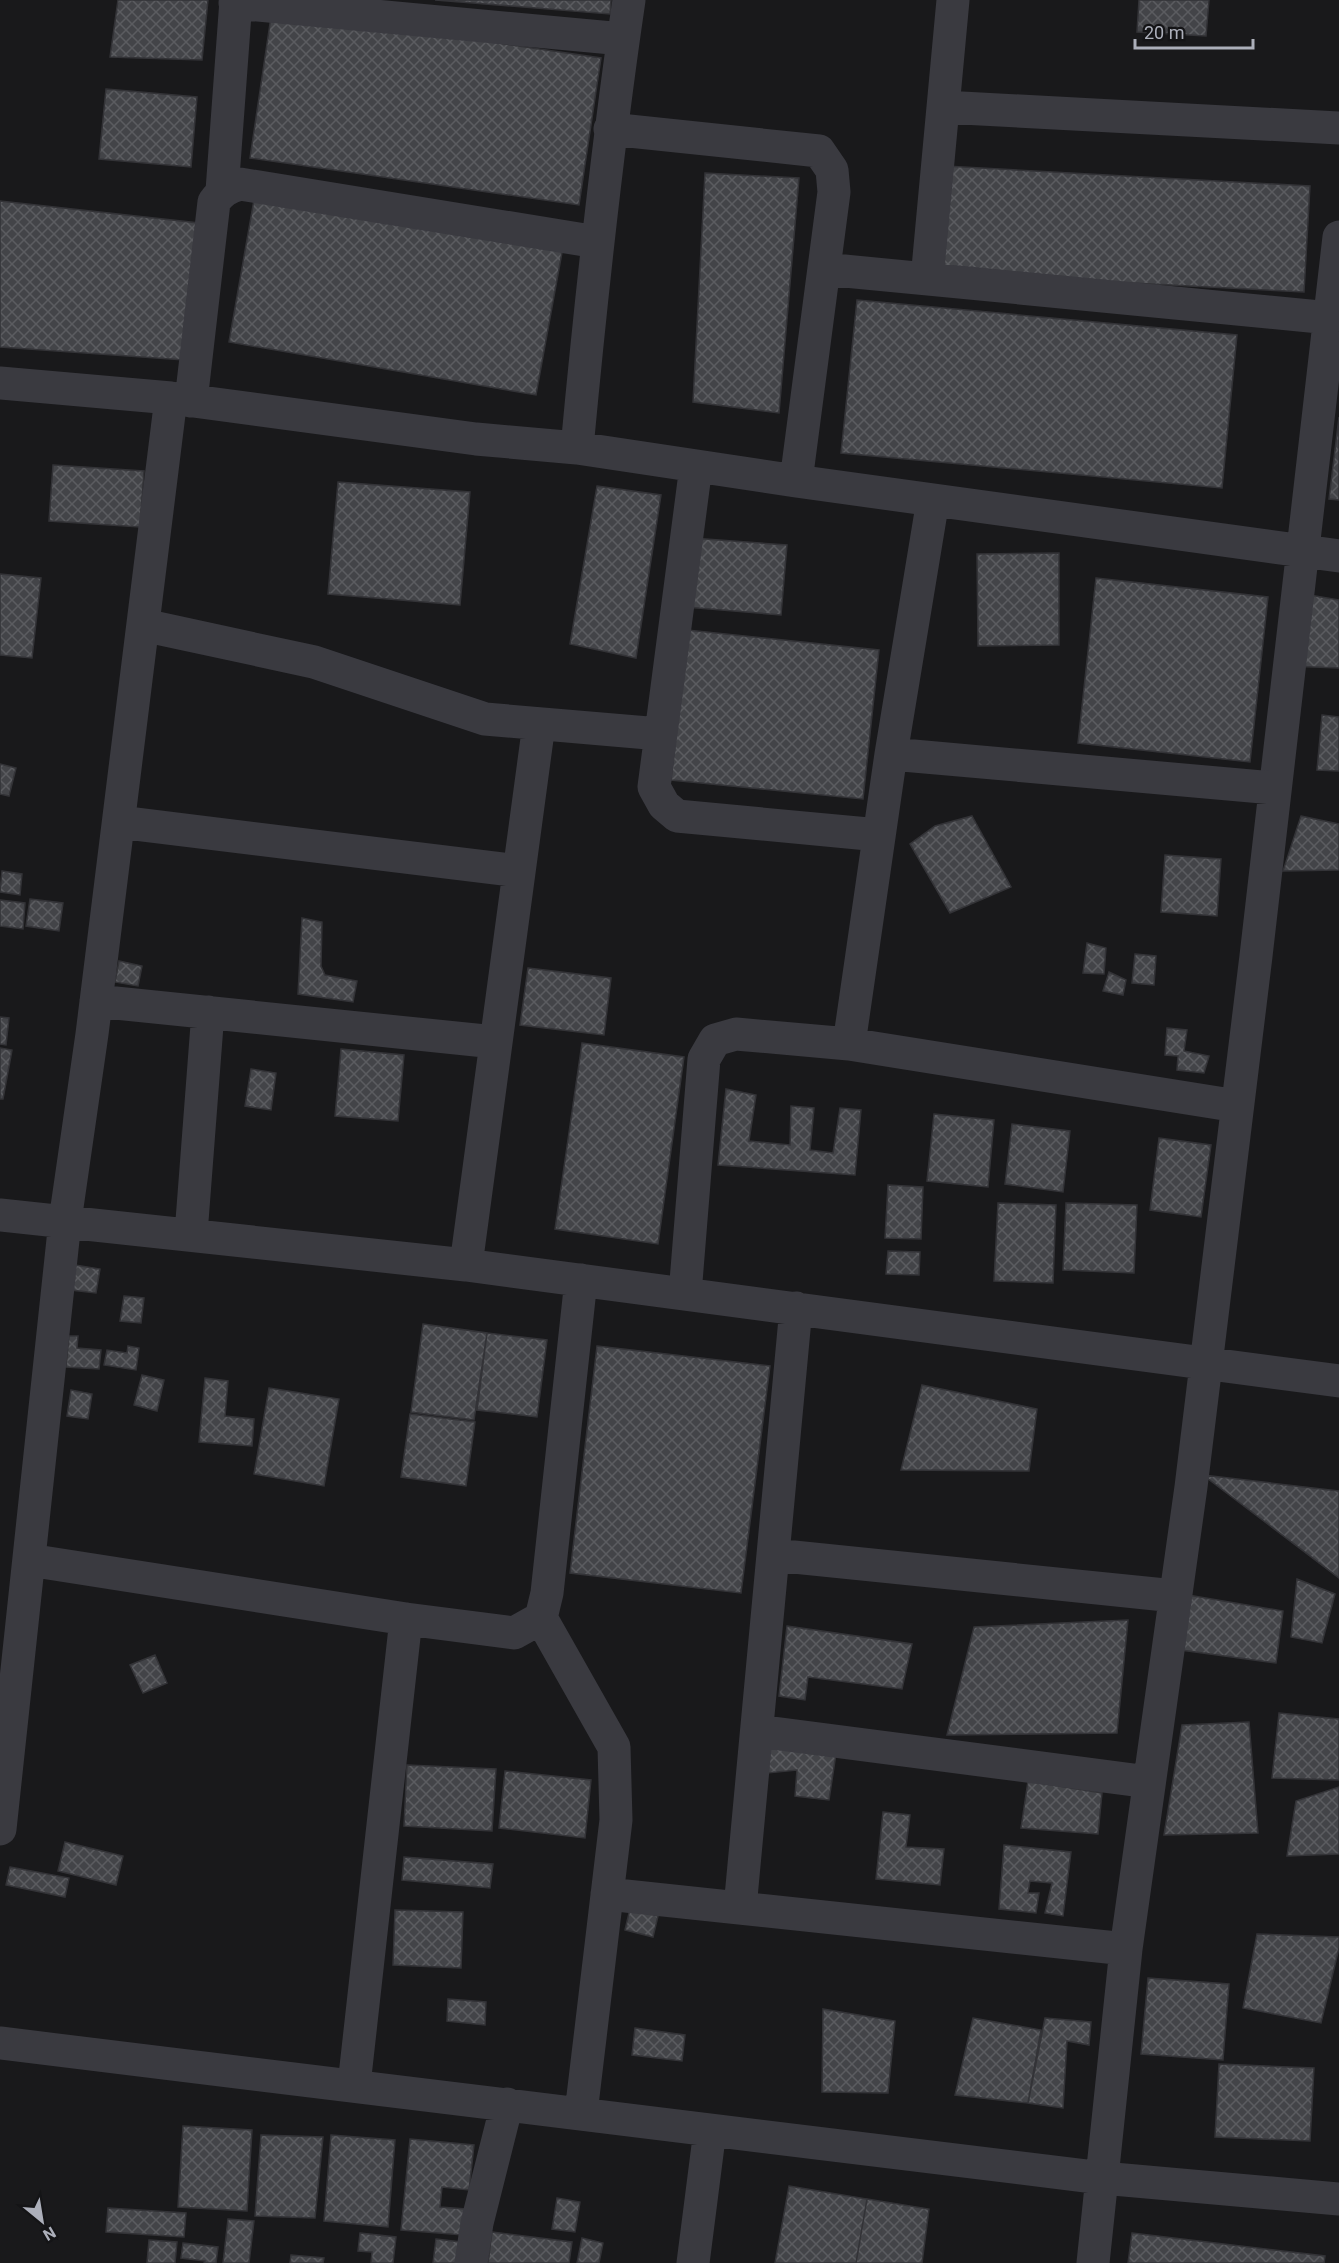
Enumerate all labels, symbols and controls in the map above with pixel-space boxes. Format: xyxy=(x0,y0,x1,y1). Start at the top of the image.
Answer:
scale bar xyxy=(1135,12,1254,50)
text: 20 m xyxy=(1144,22,1184,43)
north arrow xyxy=(12,2191,72,2251)
text: N xyxy=(40,2223,59,2245)

